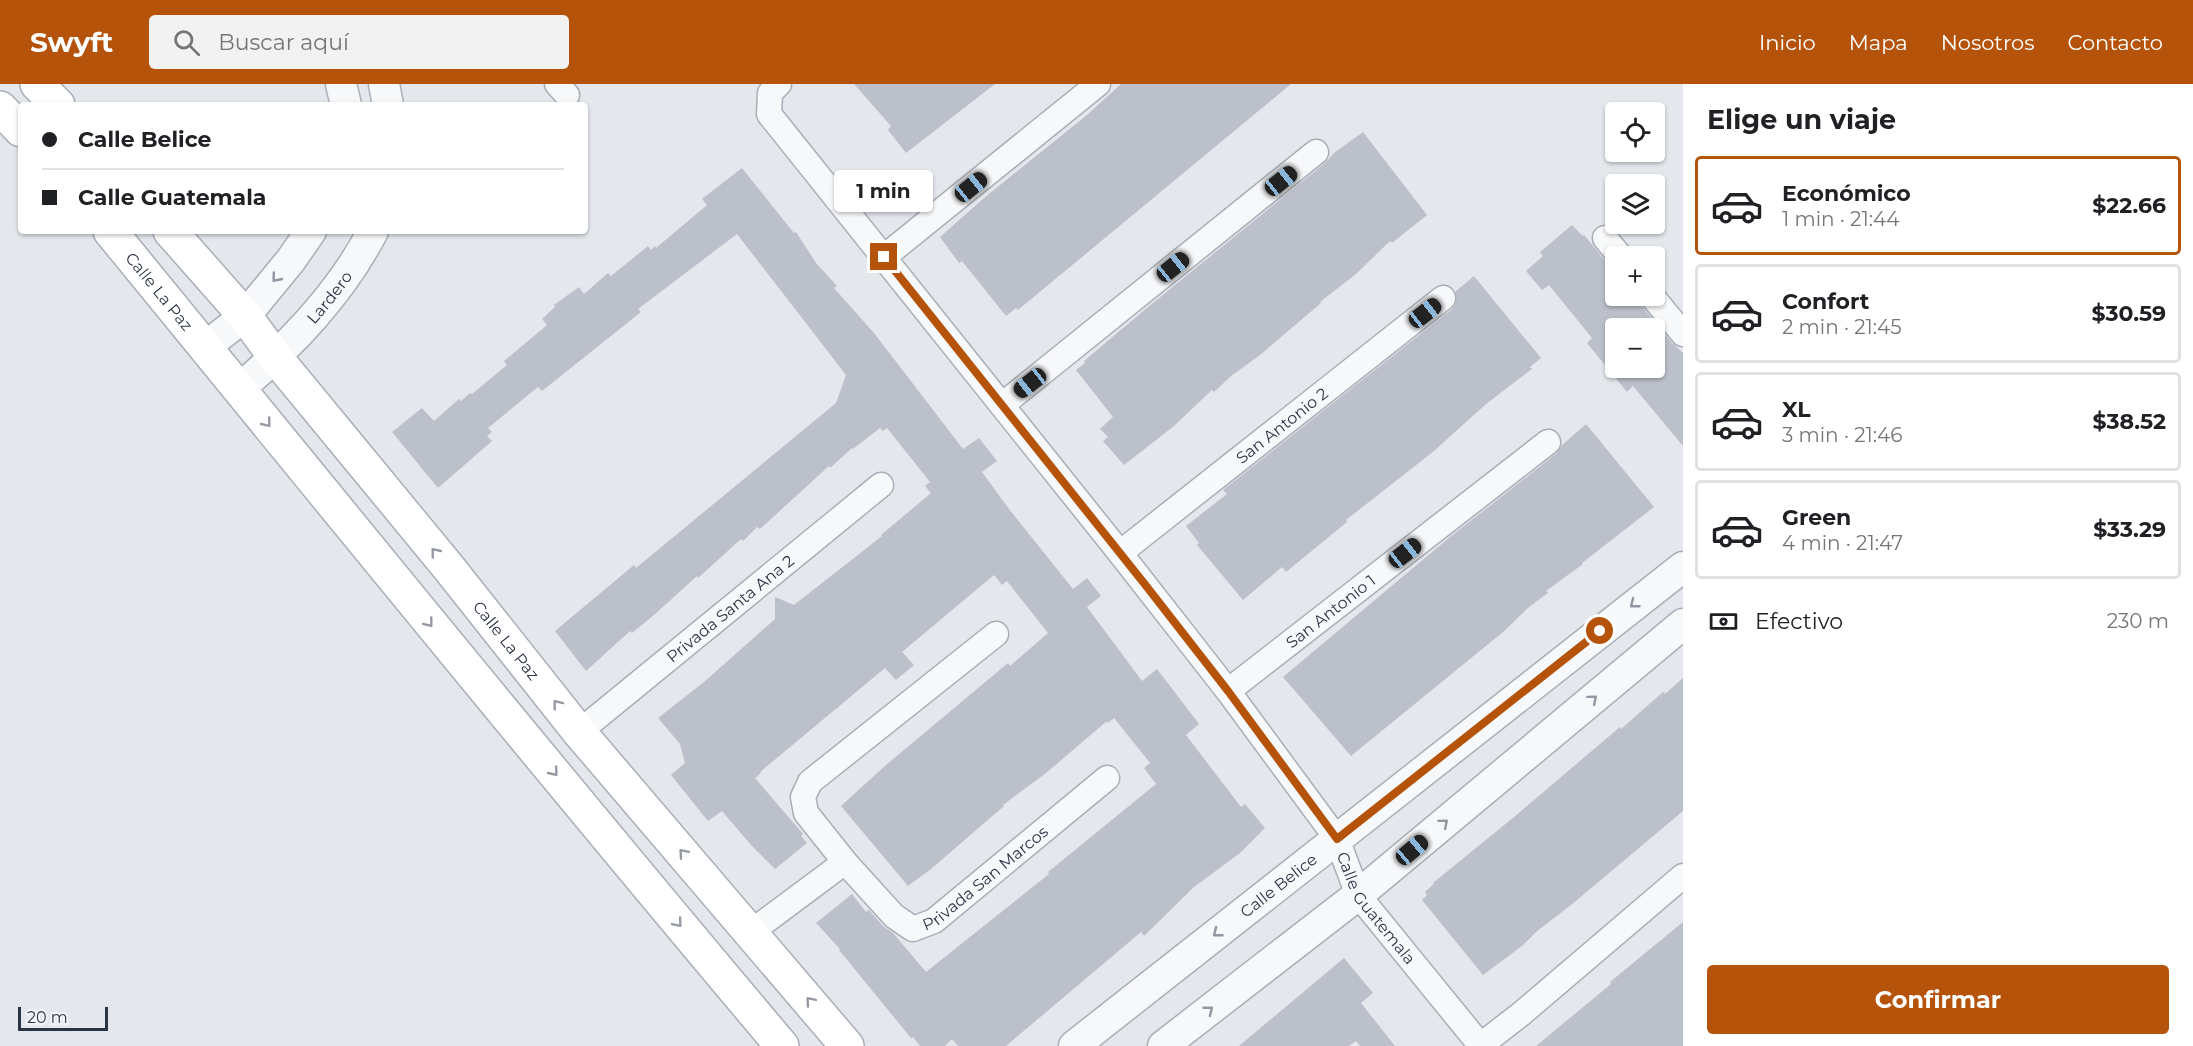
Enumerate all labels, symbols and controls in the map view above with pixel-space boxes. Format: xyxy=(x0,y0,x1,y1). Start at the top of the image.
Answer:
search box xyxy=(149,15,569,69)
text: Swyft xyxy=(30,25,113,59)
icon: search xyxy=(170,26,203,59)
text: Buscar aquí xyxy=(218,29,349,56)
text: Inicio xyxy=(1759,30,1816,55)
text: Mapa xyxy=(1849,30,1908,55)
text: Nosotros xyxy=(1941,30,2034,55)
text: Contacto xyxy=(2067,30,2163,55)
map controls xyxy=(1605,102,1665,378)
button: locate xyxy=(1605,102,1665,162)
text: Elige un viaje xyxy=(1707,103,1896,136)
text: Calle Belice xyxy=(78,126,211,153)
car xyxy=(1261,163,1301,199)
car xyxy=(951,169,991,205)
callout: 1 min xyxy=(834,170,934,212)
button: layers xyxy=(1605,174,1665,234)
text: 1 min xyxy=(856,179,911,203)
icon: car xyxy=(1710,179,1764,233)
text: Económico xyxy=(1782,180,1911,207)
text: Calle Guatemala xyxy=(78,184,266,211)
text: $22.66 xyxy=(2092,192,2166,219)
text: 1 min · 21:44 xyxy=(1782,207,1899,231)
route end xyxy=(870,243,897,270)
button: + xyxy=(1605,246,1665,306)
street label: Calle La Paz xyxy=(122,249,196,335)
car xyxy=(1153,249,1193,285)
street label: Lardero xyxy=(303,267,356,328)
one-way arrow xyxy=(272,271,283,282)
icon: car xyxy=(1710,287,1764,341)
text: Confort xyxy=(1782,288,1869,315)
car xyxy=(1405,295,1445,331)
text: $30.59 xyxy=(2092,300,2166,327)
text: 2 min · 21:45 xyxy=(1782,315,1902,339)
button: − xyxy=(1605,318,1665,378)
car xyxy=(1010,365,1050,401)
street label: San Antonio 2 xyxy=(1232,384,1332,468)
icon: car xyxy=(1710,395,1764,449)
text: XL xyxy=(1782,396,1811,423)
text: $38.52 xyxy=(2093,408,2166,435)
one-way arrow xyxy=(259,416,270,427)
text: 3 min · 21:46 xyxy=(1782,423,1902,447)
icon: car xyxy=(1710,503,1764,557)
text: Green xyxy=(1782,504,1851,531)
text: $33.29 xyxy=(2093,516,2166,543)
text: 4 min · 21:47 xyxy=(1782,531,1903,555)
car xyxy=(1385,535,1425,571)
one-way arrow xyxy=(432,548,443,559)
street label: Privada Santa Ana 2 xyxy=(663,551,798,667)
street label: San Antonio 1 xyxy=(1282,571,1379,652)
street label: Calle La Paz xyxy=(469,597,543,684)
one-way arrow xyxy=(1629,597,1640,608)
icon: cash xyxy=(1707,605,1740,638)
text: Efectivo xyxy=(1755,608,1843,635)
text: 230 m xyxy=(2107,609,2169,633)
one-way arrow xyxy=(422,616,433,627)
route start xyxy=(1586,617,1613,644)
one-way arrow xyxy=(1586,695,1597,706)
one-way arrow xyxy=(553,700,564,711)
one-way arrow xyxy=(547,766,558,777)
one-way arrow xyxy=(1437,820,1448,831)
street label: Privada San Marcos xyxy=(920,822,1052,934)
car xyxy=(1392,832,1432,868)
one-way arrow xyxy=(679,849,690,860)
street label: Calle Guatemala xyxy=(1333,849,1419,968)
street label: Calle Belice xyxy=(1237,850,1321,922)
one-way arrow xyxy=(671,916,682,927)
one-way arrow xyxy=(1213,926,1224,937)
button: Confirmar xyxy=(1707,965,2169,1034)
one-way arrow xyxy=(806,997,817,1008)
scale bar xyxy=(18,1004,108,1032)
one-way arrow xyxy=(1202,1007,1213,1018)
text: 20 m xyxy=(27,1008,68,1027)

